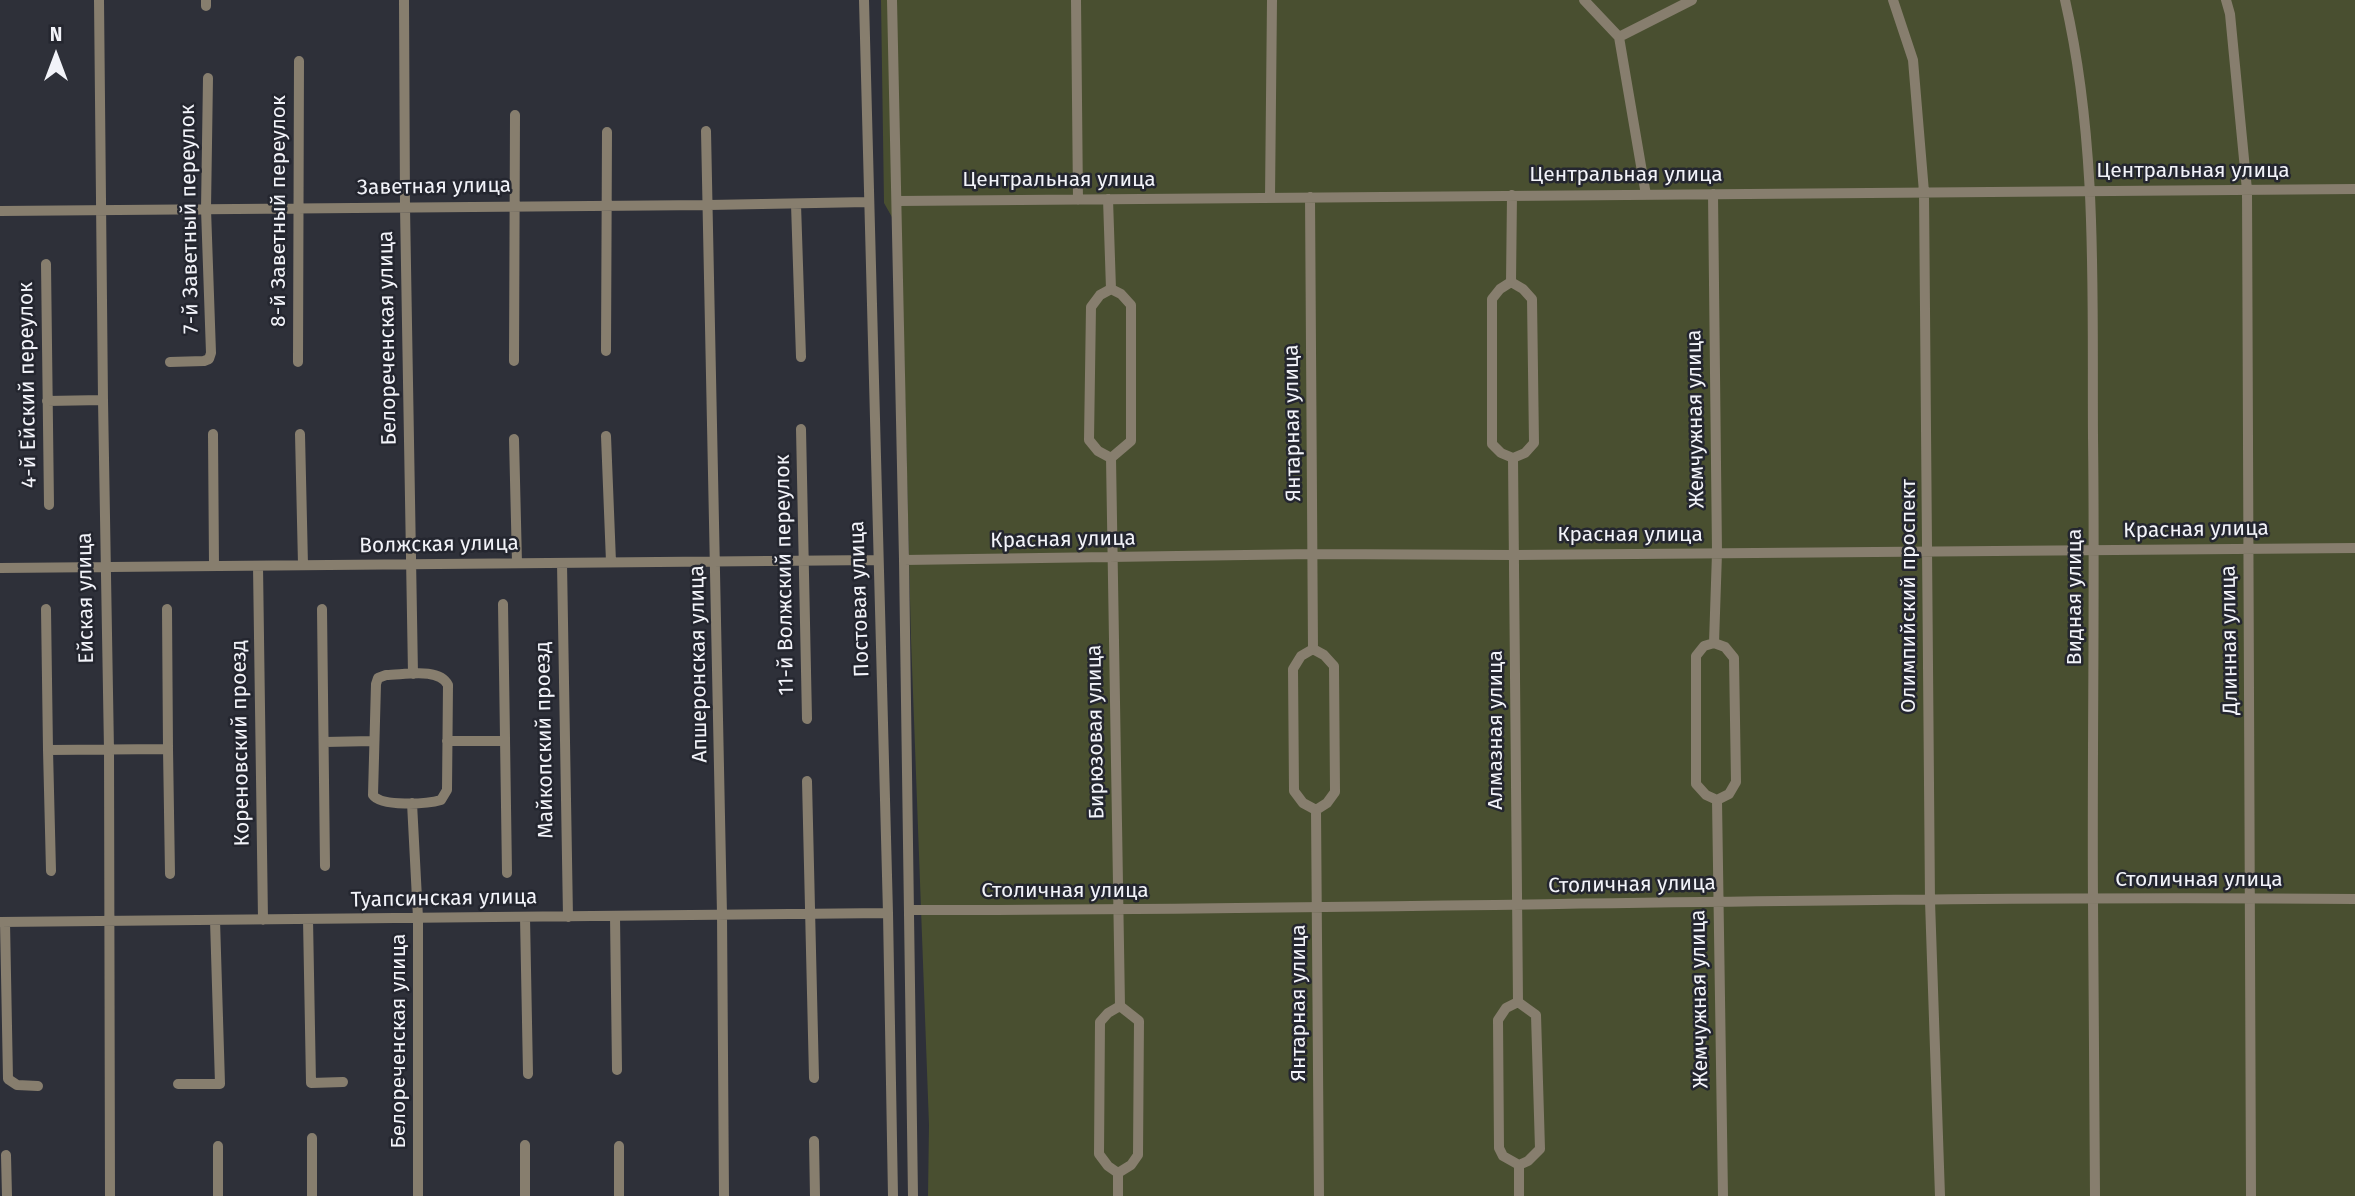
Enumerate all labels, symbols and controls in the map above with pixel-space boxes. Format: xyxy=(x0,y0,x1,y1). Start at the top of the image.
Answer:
north arrow xyxy=(21,21,91,91)
text: N xyxy=(50,23,62,46)
street label: 8-й Заветный переулок xyxy=(266,95,292,327)
street label: 7-й Заветный переулок xyxy=(175,104,205,334)
street label: Центральная улица xyxy=(2096,158,2290,184)
street label: Центральная улица xyxy=(1529,162,1723,188)
street label: Центральная улица xyxy=(962,167,1156,193)
street label: Заветная улица xyxy=(357,173,511,201)
street label: Белореченская улица xyxy=(374,230,402,446)
street label: 4-й Ейский переулок xyxy=(14,282,42,488)
street label: Жемчужная улица xyxy=(1682,329,1710,509)
street label: Янтарная улица xyxy=(1279,344,1307,502)
street label: 11-й Волжский переулок xyxy=(770,454,800,696)
street label: Олимпийский проспект xyxy=(1896,479,1922,713)
street label: Красная улица xyxy=(2123,516,2269,544)
street label: Постовая улица xyxy=(845,520,875,678)
street label: Красная улица xyxy=(1557,522,1703,548)
street label: Красная улица xyxy=(990,526,1136,554)
street label: Видная улица xyxy=(2062,529,2088,665)
street label: Волжская улица xyxy=(359,531,519,559)
street label: Ейская улица xyxy=(72,532,100,664)
street label: Апшеронская улица xyxy=(685,565,713,763)
street label: Длинная улица xyxy=(2216,565,2244,715)
street label: Кореновский проезд xyxy=(227,640,255,846)
street label: Майкопский проезд xyxy=(531,641,559,839)
street label: Бирюзовая улица xyxy=(1082,645,1110,819)
street label: Алмазная улица xyxy=(1483,650,1509,810)
street label: Столичная улица xyxy=(2115,867,2283,893)
street label: Столичная улица xyxy=(1548,871,1716,899)
street label: Столичная улица xyxy=(981,878,1149,904)
street label: Туапсинская улица xyxy=(350,885,538,913)
street label: Жемчужная улица xyxy=(1686,909,1714,1089)
street label: Янтарная улица xyxy=(1286,924,1312,1082)
street label: Белореченская улица xyxy=(386,934,412,1148)

